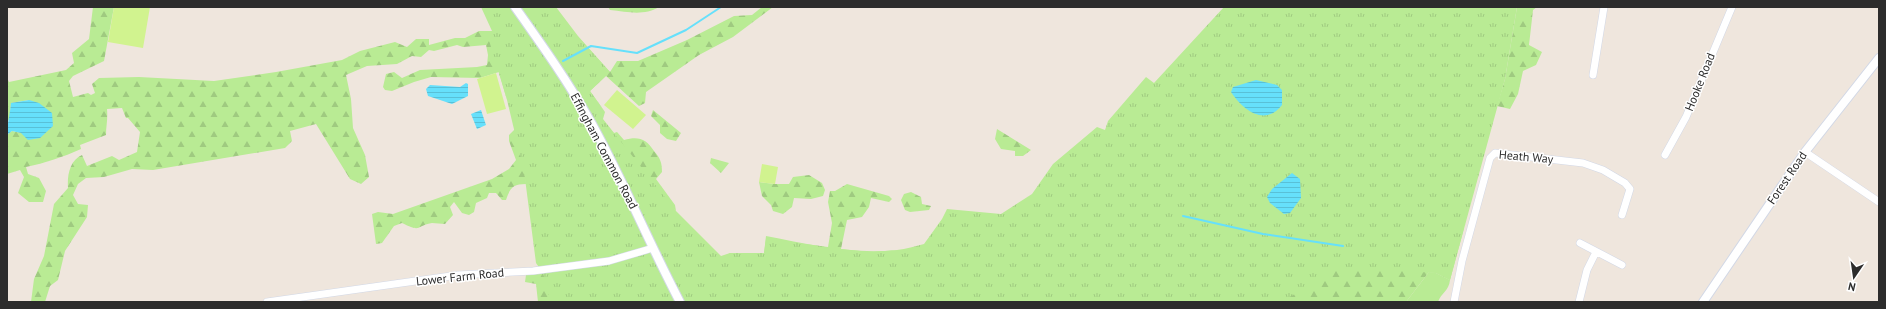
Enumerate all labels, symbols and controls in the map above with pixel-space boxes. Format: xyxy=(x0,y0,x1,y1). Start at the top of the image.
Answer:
street label: Hooke Road xyxy=(1681,51,1718,113)
street label: Effingham Common Road xyxy=(567,90,641,211)
street label: Heath Way xyxy=(1498,147,1554,166)
street label: Forest Road xyxy=(1763,148,1810,207)
north arrow xyxy=(1834,257,1874,297)
street label: Lower Farm Road xyxy=(415,264,505,289)
text: N xyxy=(1847,279,1857,294)

